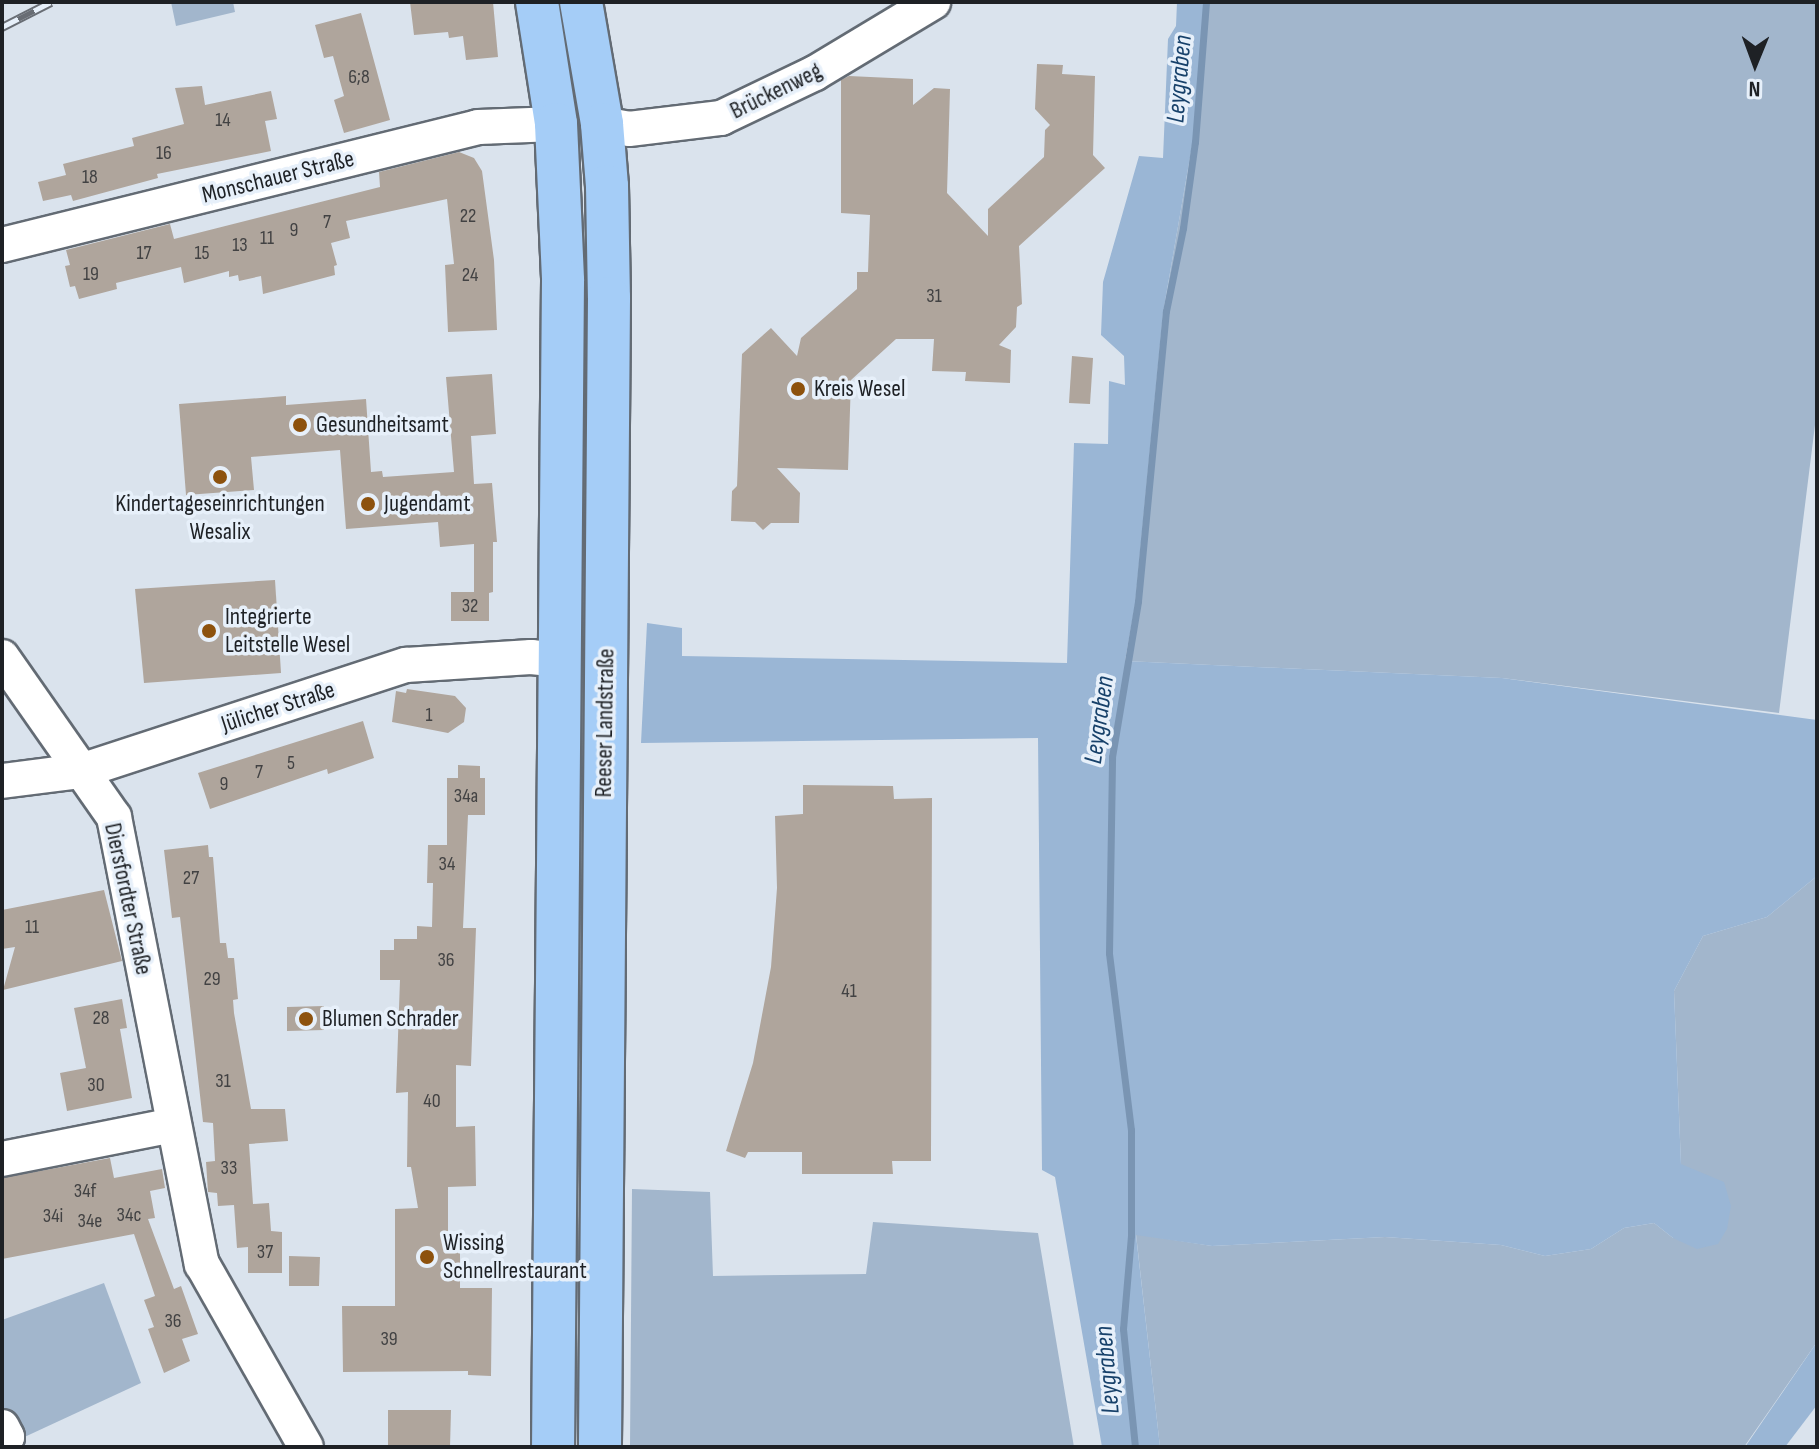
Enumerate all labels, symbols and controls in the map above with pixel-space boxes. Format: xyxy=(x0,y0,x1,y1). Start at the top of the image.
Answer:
north arrow xyxy=(1715,24,1795,104)
water label: Leygraben xyxy=(1161,34,1199,124)
street label: Brückenweg xyxy=(725,56,827,126)
house number: 6;8 xyxy=(348,65,370,89)
text: N xyxy=(1748,75,1761,102)
house number: 14 xyxy=(215,108,231,132)
house number: 16 xyxy=(156,141,172,165)
street label: Monschauer Straße xyxy=(199,144,357,210)
house number: 18 xyxy=(82,165,98,189)
house number: 22 xyxy=(460,204,476,228)
house number: 7 xyxy=(323,210,331,234)
house number: 9 xyxy=(290,218,298,242)
house number: 11 xyxy=(260,226,274,250)
house number: 13 xyxy=(232,233,248,257)
house number: 17 xyxy=(137,241,151,265)
house number: 15 xyxy=(194,241,210,265)
house number: 19 xyxy=(83,262,99,286)
house number: 24 xyxy=(462,263,478,287)
house number: 31 xyxy=(926,284,942,308)
place label: Kreis Wesel xyxy=(814,375,905,403)
marker: Kreis Wesel xyxy=(789,380,807,398)
place label: Gesundheitsamt xyxy=(316,411,449,439)
marker: Gesundheitsamt xyxy=(291,416,309,434)
marker: Kindertageseinrichtungen Wesalix xyxy=(211,468,229,486)
place label: Kindertageseinrichtungen Wesalix xyxy=(115,490,325,546)
place label: Jugendamt xyxy=(384,490,470,518)
marker: Jugendamt xyxy=(359,495,377,513)
house number: 32 xyxy=(462,594,478,618)
place label: Integrierte Leitstelle Wesel xyxy=(225,603,350,659)
marker: Integrierte Leitstelle Wesel xyxy=(200,622,218,640)
street label: Reeser Landstraße xyxy=(589,648,621,798)
water label: Leygraben xyxy=(1078,674,1122,766)
street label: Jülicher Straße xyxy=(218,675,338,739)
house number: 1 xyxy=(426,703,432,727)
house number: 5 xyxy=(287,751,295,775)
house number: 7 xyxy=(255,760,263,784)
house number: 9 xyxy=(220,772,228,796)
house number: 34a xyxy=(454,784,478,808)
street label: Diersfordter Straße xyxy=(98,820,158,978)
house number: 34 xyxy=(439,852,455,876)
house number: 27 xyxy=(183,866,199,890)
house number: 11 xyxy=(25,915,39,939)
house number: 36 xyxy=(437,948,455,972)
house number: 29 xyxy=(203,967,221,991)
house number: 41 xyxy=(841,979,857,1003)
place label: Blumen Schrader xyxy=(322,1005,459,1033)
house number: 28 xyxy=(93,1006,109,1030)
marker: Blumen Schrader xyxy=(297,1010,315,1028)
house number: 31 xyxy=(215,1069,231,1093)
house number: 30 xyxy=(87,1073,105,1097)
house number: 40 xyxy=(423,1089,441,1113)
house number: 33 xyxy=(221,1156,237,1180)
house number: 34f xyxy=(74,1179,96,1203)
house number: 34c xyxy=(117,1203,141,1227)
house number: 34i xyxy=(43,1204,63,1228)
house number: 34e xyxy=(78,1209,102,1233)
place label: Wissing Schnellrestaurant xyxy=(443,1229,587,1285)
house number: 37 xyxy=(257,1240,273,1264)
marker: Wissing Schnellrestaurant xyxy=(418,1248,436,1266)
house number: 36 xyxy=(164,1309,182,1333)
water label: Leygraben xyxy=(1089,1325,1127,1415)
house number: 39 xyxy=(380,1327,398,1351)

